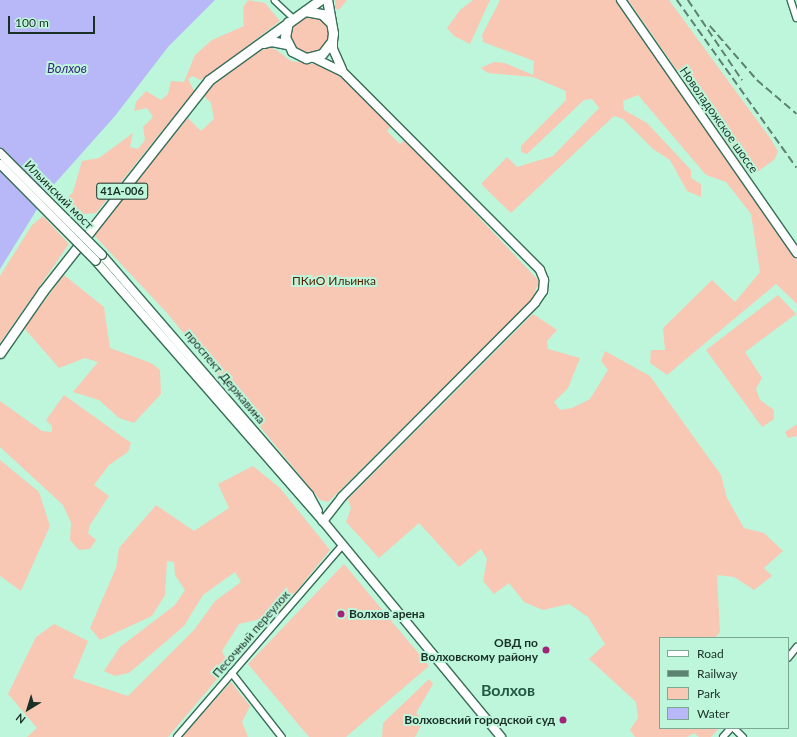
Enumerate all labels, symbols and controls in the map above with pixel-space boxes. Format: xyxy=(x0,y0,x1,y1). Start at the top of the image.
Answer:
scale bar xyxy=(10,8,97,34)
text: 100 m xyxy=(15,15,49,30)
water label: Волхов xyxy=(47,60,87,76)
street label: Новоладожское шоссе xyxy=(677,64,761,176)
street label: Ильинский мост xyxy=(22,158,96,232)
road number: 41А-006 xyxy=(96,182,148,200)
park label: ПКиО Ильинка xyxy=(292,274,376,288)
street label: проспект Державина xyxy=(182,327,268,427)
street label: Песочный переулок xyxy=(209,588,293,680)
place label: Волхов арена xyxy=(349,607,425,621)
marker: Волхов арена xyxy=(336,609,346,619)
place label: ОВД по Волховскому району xyxy=(421,636,538,664)
legend xyxy=(659,637,789,729)
marker: ОВД по Волховскому району xyxy=(541,645,551,655)
text: Road xyxy=(697,646,724,661)
text: Railway xyxy=(697,666,737,681)
district label: Волхов xyxy=(481,680,535,700)
text: Park xyxy=(697,686,720,701)
north arrow xyxy=(8,689,48,729)
text: Water xyxy=(697,706,730,721)
text: N xyxy=(13,711,28,727)
place label: Волховский городской суд xyxy=(404,713,555,727)
marker: Волховский городской суд xyxy=(558,715,568,725)

